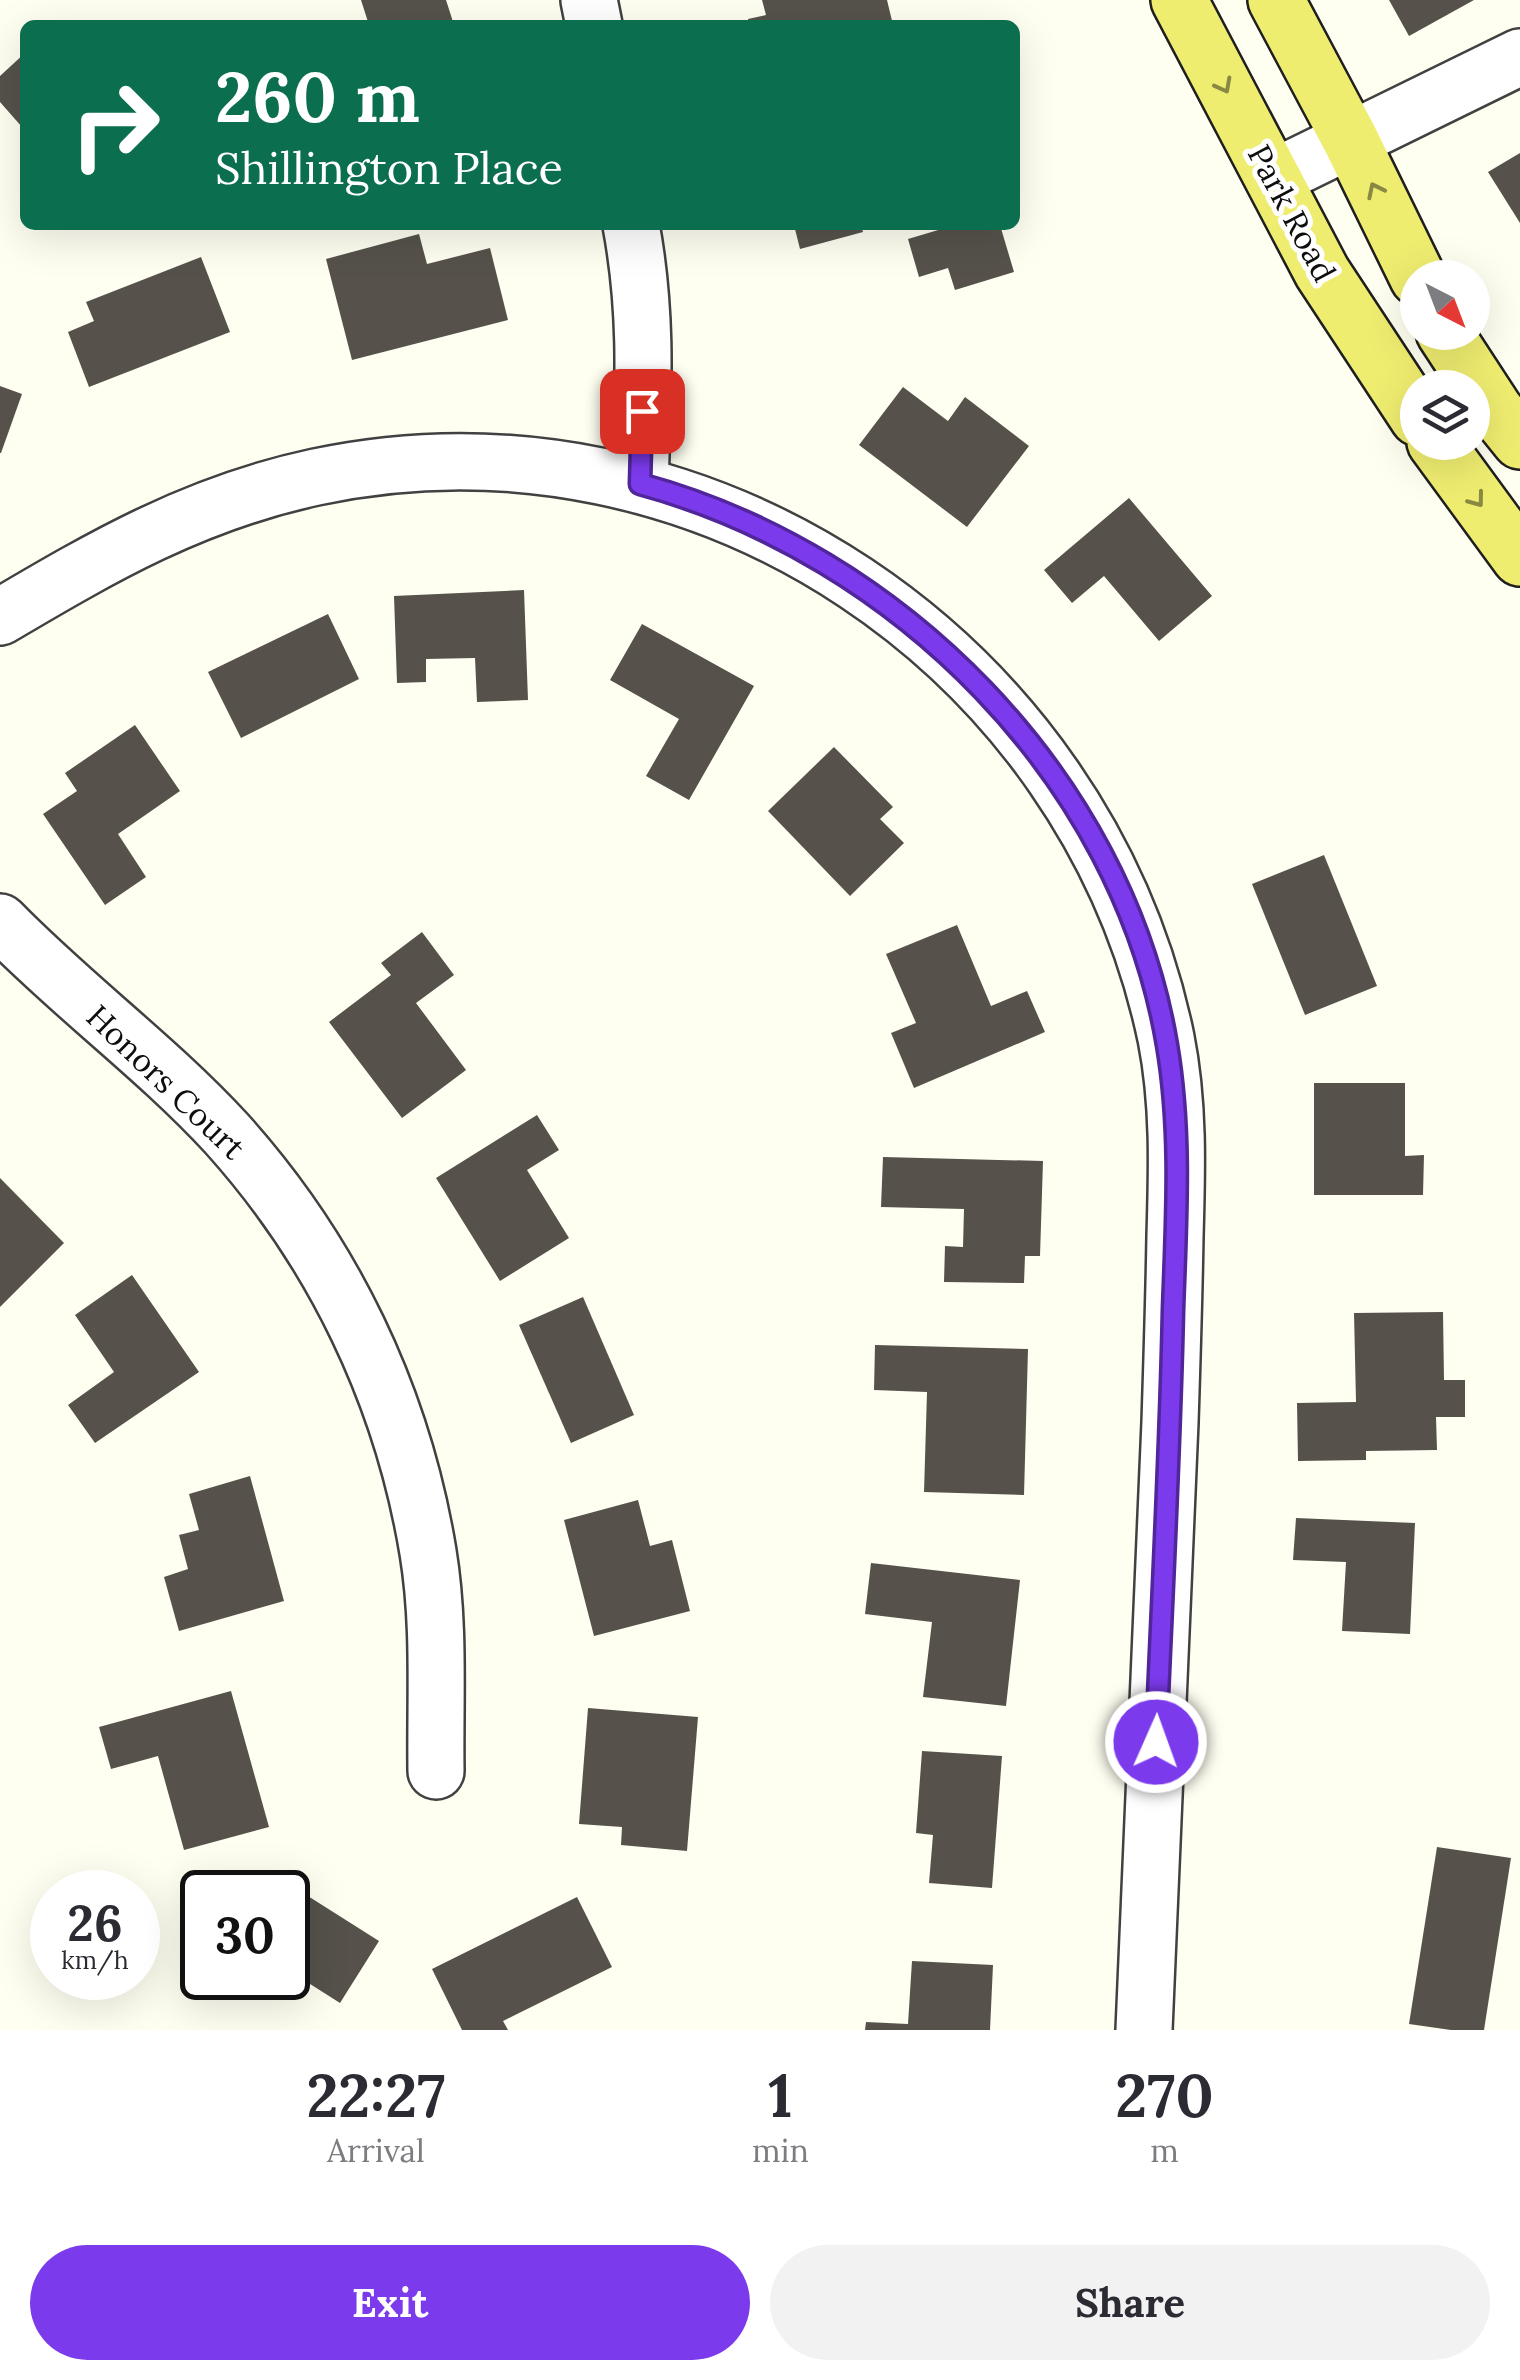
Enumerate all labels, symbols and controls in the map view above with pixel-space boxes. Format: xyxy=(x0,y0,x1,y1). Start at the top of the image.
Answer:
text: 260 m xyxy=(215,52,420,141)
icon: right xyxy=(50,60,180,190)
one-way arrow xyxy=(1212,76,1232,94)
street label: Park Road xyxy=(1239,137,1345,289)
text: Shillington Place xyxy=(215,139,563,196)
one-way arrow xyxy=(1367,182,1387,200)
north arrow xyxy=(1400,260,1490,350)
map controls xyxy=(1400,260,1490,460)
pin xyxy=(600,369,685,454)
button: layers xyxy=(1400,370,1490,460)
icon: arrive xyxy=(615,384,670,439)
one-way arrow xyxy=(1466,489,1483,507)
street label: Honors Court xyxy=(78,996,254,1168)
position arrow xyxy=(1104,1690,1208,1794)
speed limit sign: 30 xyxy=(180,1870,310,2000)
text: 26 xyxy=(67,1891,123,1955)
text: km/h xyxy=(61,1944,129,1976)
text: 22:27 xyxy=(306,2057,445,2133)
text: 1 xyxy=(768,2057,793,2133)
text: 270 xyxy=(1115,2057,1214,2133)
text: Arrival xyxy=(327,2130,425,2171)
text: min xyxy=(752,2130,809,2171)
text: m xyxy=(1150,2130,1179,2171)
button: Exit xyxy=(30,2245,750,2360)
button: Share xyxy=(770,2245,1490,2360)

